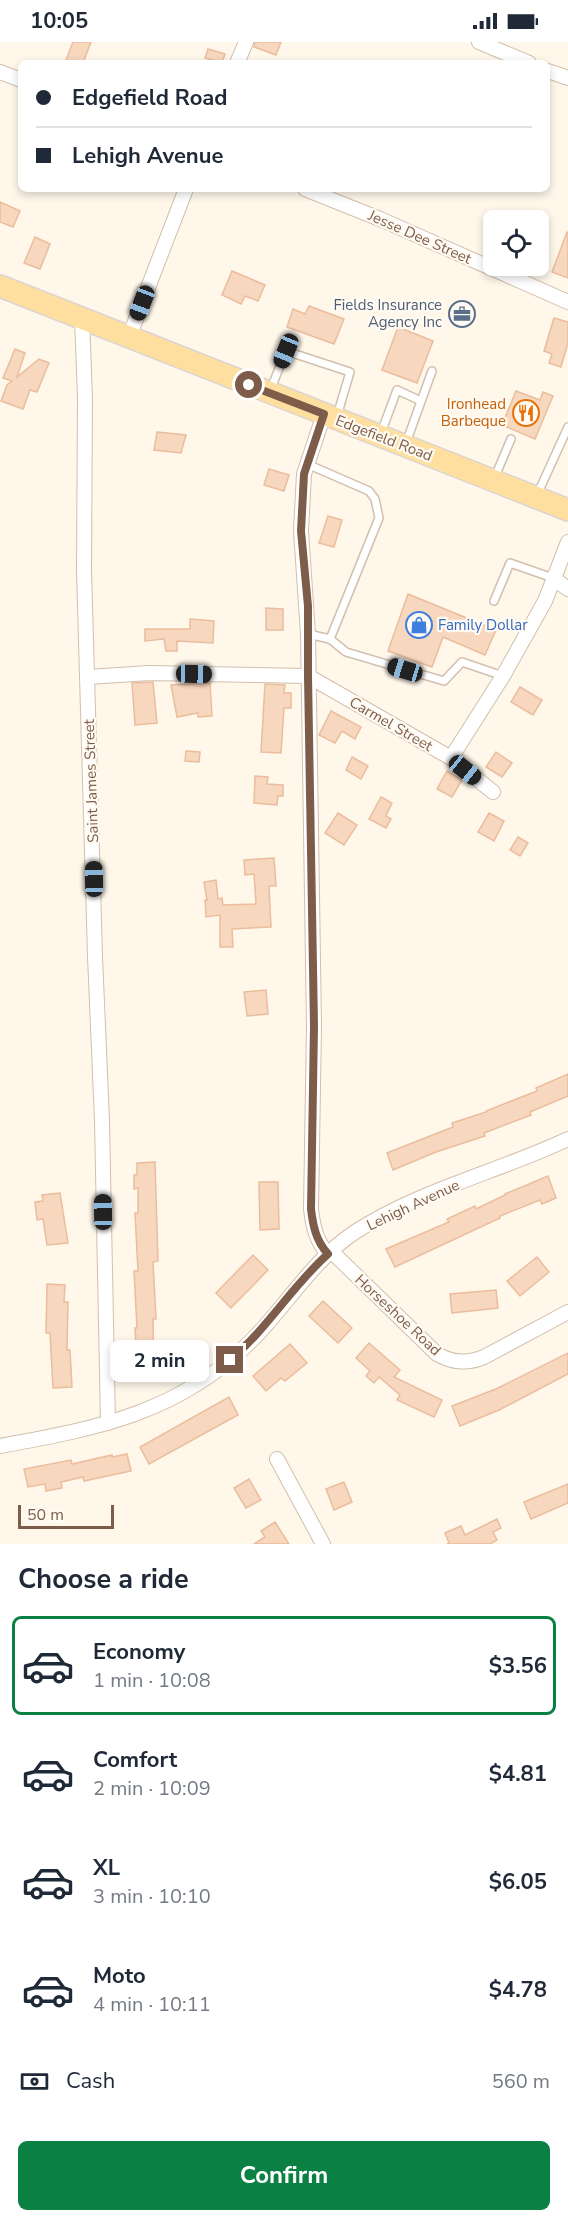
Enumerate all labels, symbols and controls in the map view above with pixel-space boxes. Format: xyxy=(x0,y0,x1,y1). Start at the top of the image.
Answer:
text: 10:05 xyxy=(30,6,88,36)
text: Edgefield Road xyxy=(72,83,228,113)
text: Lehigh Avenue xyxy=(72,141,223,171)
street label: Jesse Dee Street xyxy=(364,205,475,269)
map controls xyxy=(483,210,549,276)
button: locate xyxy=(483,210,549,276)
car xyxy=(127,283,157,323)
place label: Fields Insurance Agency Inc xyxy=(334,295,442,332)
office icon: Fields Insurance Agency Inc xyxy=(447,299,477,329)
car xyxy=(271,331,301,371)
route start xyxy=(235,371,262,398)
place label: Ironhead Barbeque xyxy=(441,394,506,431)
restaurant icon: Ironhead Barbeque xyxy=(511,398,541,428)
street label: Edgefield Road xyxy=(333,410,435,466)
shop icon: Family Dollar xyxy=(404,610,434,640)
place label: Family Dollar xyxy=(438,615,528,635)
car xyxy=(385,656,425,684)
car xyxy=(176,665,212,683)
street label: Carmel Street xyxy=(346,692,437,756)
street label: Saint James Street xyxy=(79,718,103,843)
car xyxy=(445,752,485,788)
car xyxy=(85,861,103,897)
street label: Lehigh Avenue xyxy=(363,1175,463,1235)
car xyxy=(94,1194,112,1230)
street label: Horseshoe Road xyxy=(351,1270,445,1360)
callout: 2 min xyxy=(110,1339,209,1381)
route end xyxy=(216,1346,243,1373)
text: 2 min xyxy=(134,1347,185,1374)
scale bar xyxy=(18,1502,114,1530)
text: 50 m xyxy=(27,1504,64,1526)
text: Choose a ride xyxy=(18,1561,189,1598)
text: Economy xyxy=(93,1637,185,1667)
icon: car xyxy=(21,1639,75,1693)
text: $3.56 xyxy=(489,1651,547,1681)
text: 1 min · 10:08 xyxy=(93,1667,211,1694)
text: Comfort xyxy=(93,1745,177,1775)
icon: car xyxy=(21,1747,75,1801)
text: $4.81 xyxy=(489,1759,547,1789)
text: 2 min · 10:09 xyxy=(93,1775,211,1802)
text: XL xyxy=(93,1853,120,1883)
icon: car xyxy=(21,1855,75,1909)
text: $6.05 xyxy=(489,1867,547,1897)
text: 3 min · 10:10 xyxy=(93,1883,211,1910)
text: Moto xyxy=(93,1961,146,1991)
icon: car xyxy=(21,1963,75,2017)
text: $4.78 xyxy=(489,1975,547,2005)
text: 4 min · 10:11 xyxy=(93,1991,211,2018)
icon: cash xyxy=(18,2065,51,2098)
text: Cash xyxy=(66,2066,115,2096)
text: 560 m xyxy=(492,2068,550,2095)
button: Confirm xyxy=(18,2141,550,2210)

